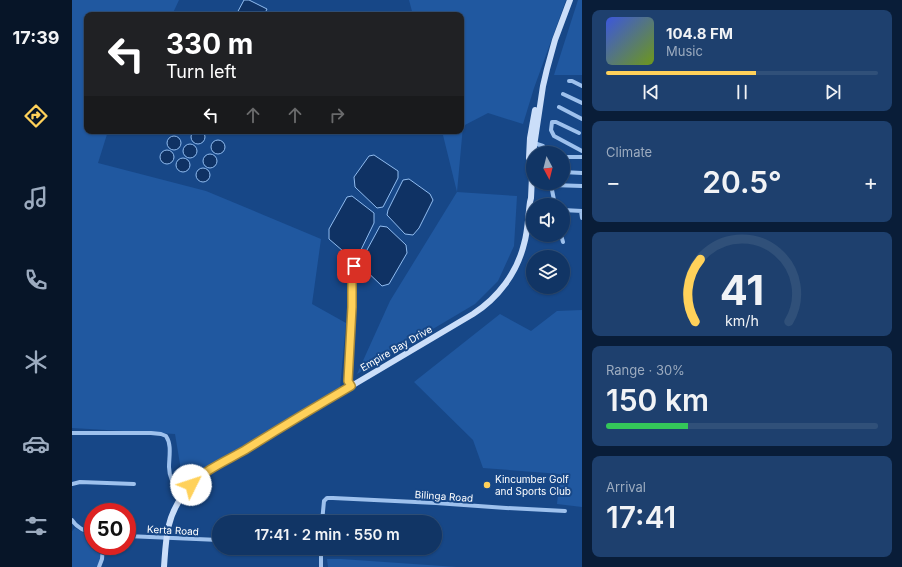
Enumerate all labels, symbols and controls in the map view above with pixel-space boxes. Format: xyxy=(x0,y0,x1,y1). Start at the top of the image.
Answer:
text: 104.8 FM xyxy=(666,24,733,43)
text: 17:39 xyxy=(13,27,59,48)
text: 330 m xyxy=(166,27,253,61)
icon: left xyxy=(100,28,152,80)
text: Music xyxy=(666,43,703,59)
text: Turn left xyxy=(166,61,236,82)
icon: previous xyxy=(640,81,662,103)
icon: pause xyxy=(731,81,753,103)
icon: next xyxy=(822,81,844,103)
icon: directions xyxy=(22,102,50,130)
icon: left xyxy=(200,104,222,126)
icon: ahead xyxy=(242,104,264,126)
icon: ahead xyxy=(284,104,306,126)
icon: right xyxy=(326,104,348,126)
text: Climate xyxy=(606,144,652,160)
north arrow xyxy=(526,146,570,190)
map controls xyxy=(526,146,570,294)
text: 20.5° xyxy=(702,164,782,200)
text: − xyxy=(606,169,621,195)
text: + xyxy=(863,169,878,195)
icon: music xyxy=(22,184,50,212)
button: sound xyxy=(526,198,570,242)
pin xyxy=(337,249,371,283)
button: layers xyxy=(526,250,570,294)
icon: arrive xyxy=(343,255,365,277)
text: 41 xyxy=(720,264,764,314)
icon: phone xyxy=(22,266,50,294)
text: km/h xyxy=(725,311,759,328)
street label: Empire Bay Drive xyxy=(358,323,434,373)
icon: climate xyxy=(22,348,50,376)
text: Range · 30% xyxy=(606,362,685,378)
text: 150 km xyxy=(606,382,709,418)
icon: car xyxy=(22,430,50,458)
position arrow xyxy=(170,464,212,506)
place label: Kincumber Golf and Sports Club xyxy=(495,473,571,497)
text: Arrival xyxy=(606,479,646,495)
marker: Kincumber Golf and Sports Club xyxy=(482,480,492,490)
street label: Bilinga Road xyxy=(414,488,474,504)
text: 17:41 xyxy=(606,499,676,535)
speed limit sign: 50 xyxy=(84,503,136,555)
icon: filters xyxy=(22,512,50,540)
street label: Kerta Road xyxy=(147,523,199,537)
text: 17:41 · 2 min · 550 m xyxy=(254,525,400,544)

